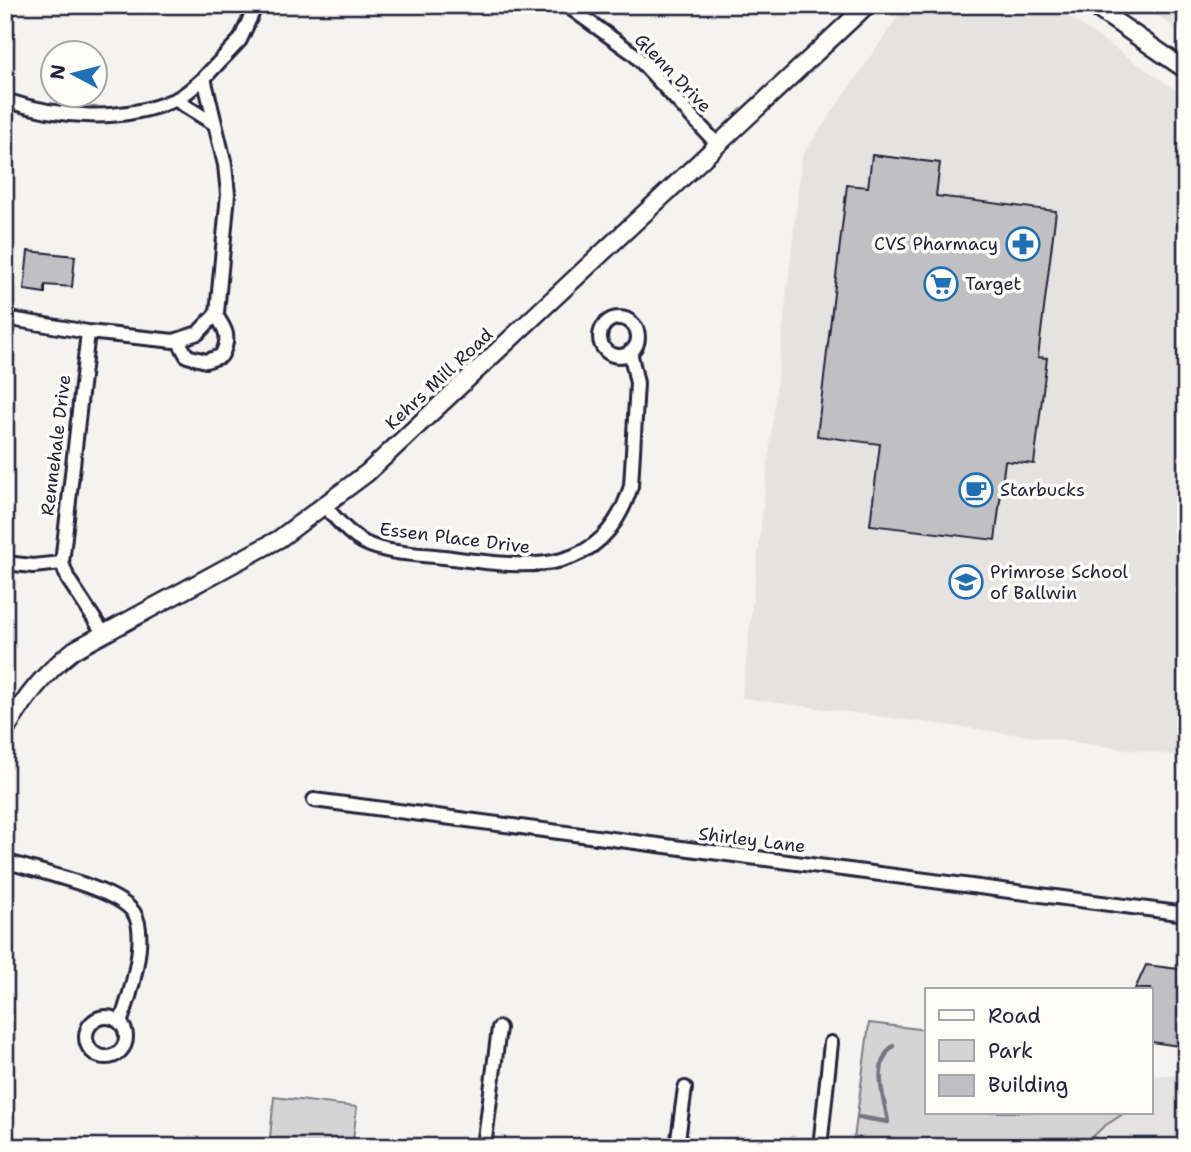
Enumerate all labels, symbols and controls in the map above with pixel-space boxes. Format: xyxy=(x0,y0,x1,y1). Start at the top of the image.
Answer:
street label: Glenn Drive xyxy=(629,28,717,118)
north arrow xyxy=(38,38,108,108)
text: N xyxy=(44,63,71,81)
pharmacy icon: CVS Pharmacy xyxy=(1004,225,1042,263)
place label: CVS Pharmacy xyxy=(874,232,998,256)
supermarket icon: Target xyxy=(922,265,960,303)
place label: Target xyxy=(965,272,1021,296)
street label: Kehrs Mill Road xyxy=(380,323,498,435)
street label: Rennehale Drive xyxy=(35,373,77,517)
cafe icon: Starbucks xyxy=(957,471,995,509)
place label: Starbucks xyxy=(1000,478,1085,502)
street label: Essen Place Drive xyxy=(378,517,532,559)
place label: Primrose School of Ballwin xyxy=(990,560,1129,605)
school or university icon: Primrose School of Ballwin xyxy=(947,563,985,601)
street label: Shirley Lane xyxy=(697,822,807,858)
legend xyxy=(925,988,1152,1114)
text: Road xyxy=(988,1002,1041,1030)
text: Park xyxy=(988,1037,1033,1065)
text: Building xyxy=(988,1071,1068,1099)

